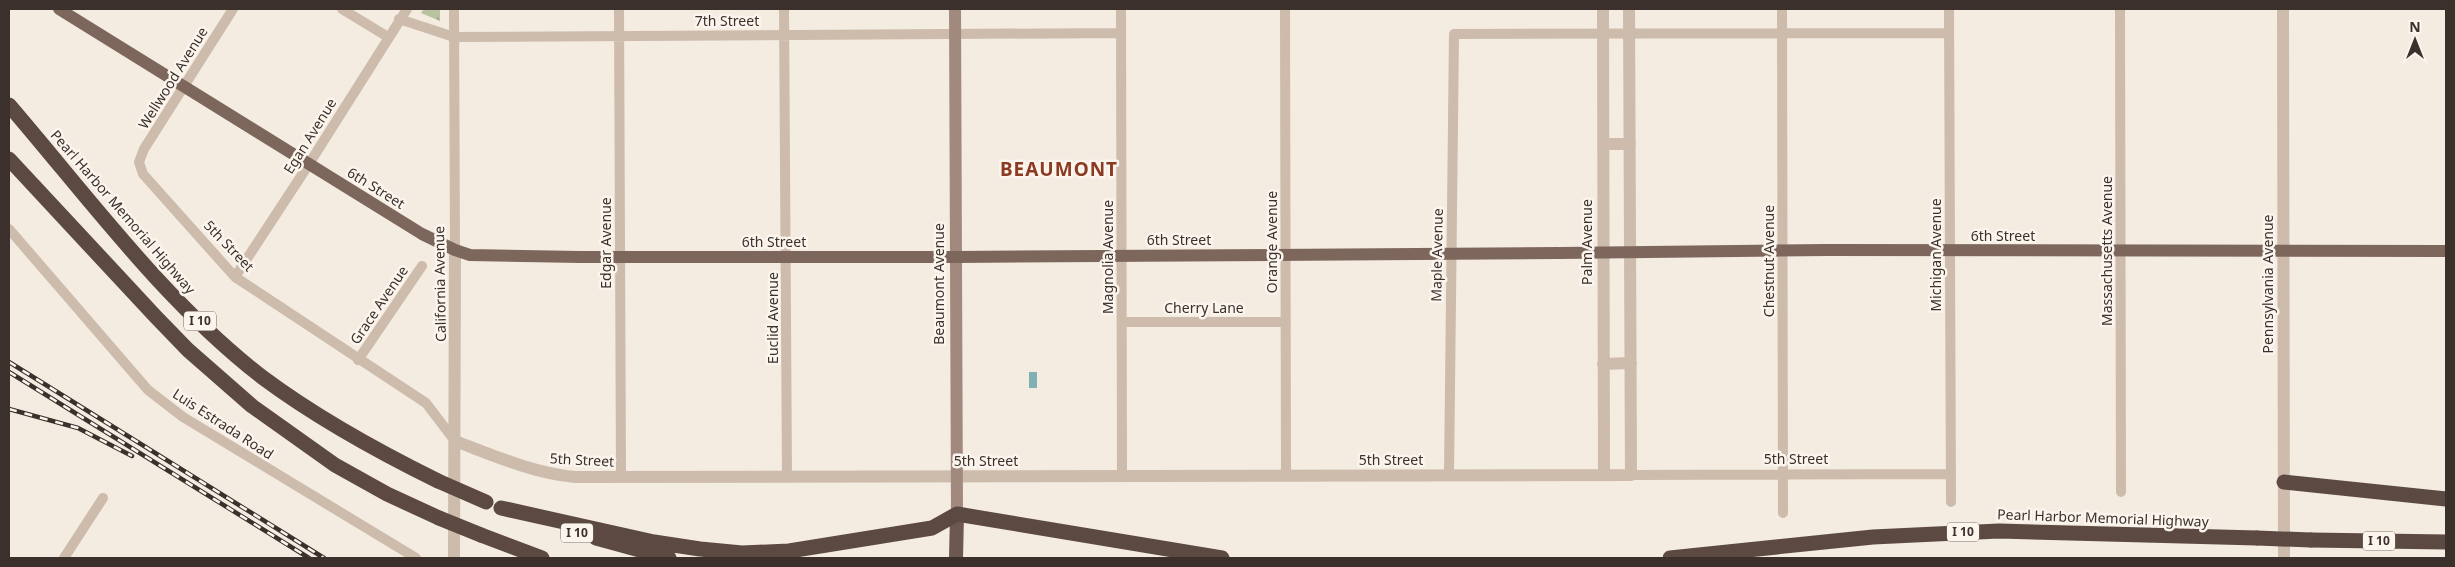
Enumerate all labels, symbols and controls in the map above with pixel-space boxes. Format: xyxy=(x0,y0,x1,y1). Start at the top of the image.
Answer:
street label: 7th Street xyxy=(695,11,759,30)
north arrow xyxy=(2390,15,2440,65)
text: N xyxy=(2409,17,2421,36)
street label: Wellwood Avenue xyxy=(133,23,212,132)
street label: Egan Avenue xyxy=(279,94,340,177)
street label: Pearl Harbor Memorial Highway xyxy=(47,126,201,298)
district label: BEAUMONT xyxy=(1000,156,1118,182)
street label: 6th Street xyxy=(344,162,409,213)
street label: Massachusetts Avenue xyxy=(2097,176,2116,326)
street label: Orange Avenue xyxy=(1262,191,1281,293)
street label: Edgar Avenue xyxy=(596,197,615,289)
street label: Michigan Avenue xyxy=(1926,198,1945,312)
street label: Palm Avenue xyxy=(1577,199,1596,285)
street label: Magnolia Avenue xyxy=(1098,200,1117,314)
street label: Chestnut Avenue xyxy=(1759,205,1778,317)
street label: Maple Avenue xyxy=(1426,208,1447,302)
street label: Pennsylvania Avenue xyxy=(2258,214,2277,354)
street label: 5th Street xyxy=(200,216,259,275)
street label: Beaumont Avenue xyxy=(929,223,948,345)
street label: California Avenue xyxy=(429,226,450,342)
street label: 6th Street xyxy=(1971,226,2035,245)
street label: 6th Street xyxy=(1147,230,1211,249)
street label: 6th Street xyxy=(742,232,806,251)
street label: Grace Avenue xyxy=(345,262,412,348)
street label: Euclid Avenue xyxy=(763,272,782,364)
street label: Cherry Lane xyxy=(1164,298,1244,317)
road number: I 10 xyxy=(184,312,216,331)
street label: Luis Estrada Road xyxy=(169,384,277,463)
street label: 5th Street xyxy=(549,448,615,471)
street label: 5th Street xyxy=(1764,449,1828,468)
street label: 5th Street xyxy=(1359,450,1423,469)
street label: 5th Street xyxy=(954,451,1018,470)
street label: Pearl Harbor Memorial Highway xyxy=(1997,504,2210,531)
road number: I 10 xyxy=(1947,522,1979,542)
road number: I 10 xyxy=(561,524,593,542)
road number: I 10 xyxy=(2363,532,2395,550)

